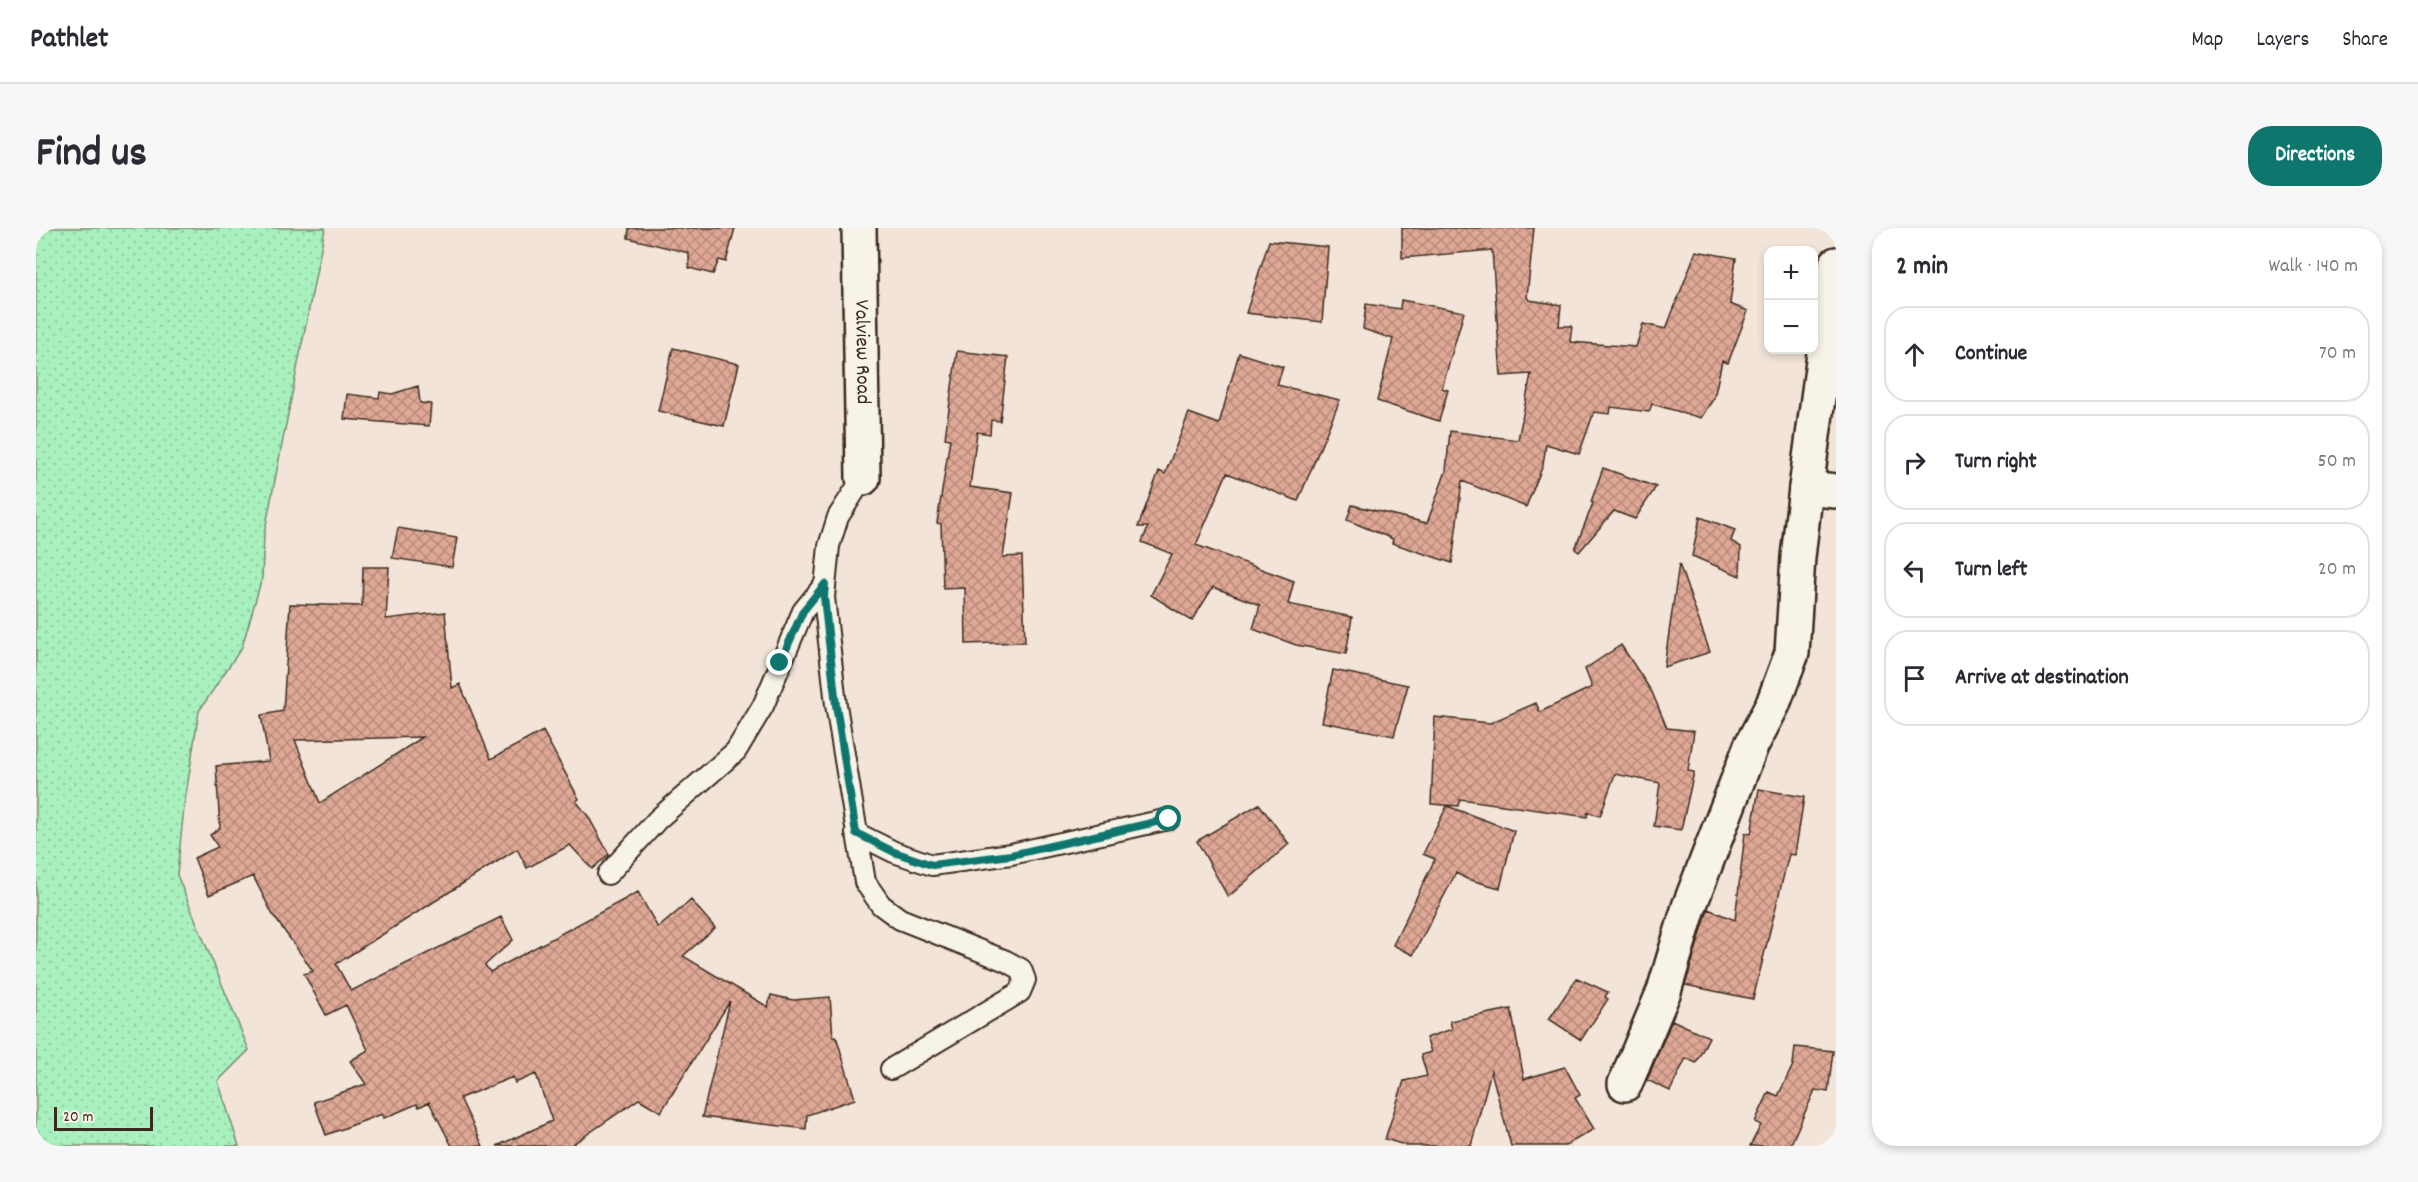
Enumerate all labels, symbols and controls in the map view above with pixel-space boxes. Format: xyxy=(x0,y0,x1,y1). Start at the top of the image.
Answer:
text: Pathlet xyxy=(30,21,108,61)
text: Map xyxy=(2192,26,2223,56)
text: Layers xyxy=(2256,26,2309,56)
text: Share xyxy=(2342,26,2388,56)
text: Find us xyxy=(36,126,147,186)
button: Directions xyxy=(2248,126,2382,186)
map controls xyxy=(1764,246,1818,354)
button: + xyxy=(1764,246,1818,300)
text: 2 min xyxy=(1896,249,1948,286)
text: Walk · 140 m xyxy=(2269,253,2358,281)
street label: Valview Road xyxy=(845,300,877,404)
button: − xyxy=(1764,300,1818,354)
icon: ahead xyxy=(1898,338,1931,371)
text: Continue xyxy=(1955,339,2027,370)
text: 70 m xyxy=(2319,340,2356,368)
icon: right xyxy=(1898,446,1931,479)
text: Turn right xyxy=(1955,447,2037,478)
text: 50 m xyxy=(2318,448,2356,476)
icon: left xyxy=(1898,554,1931,587)
text: Turn left xyxy=(1955,555,2027,586)
text: 20 m xyxy=(2318,556,2356,584)
route end xyxy=(766,649,792,675)
icon: arrive xyxy=(1898,662,1931,695)
text: Arrive at destination xyxy=(1955,663,2129,694)
route start xyxy=(1155,805,1181,831)
scale bar xyxy=(54,1104,153,1132)
text: 20 m xyxy=(63,1106,93,1129)

